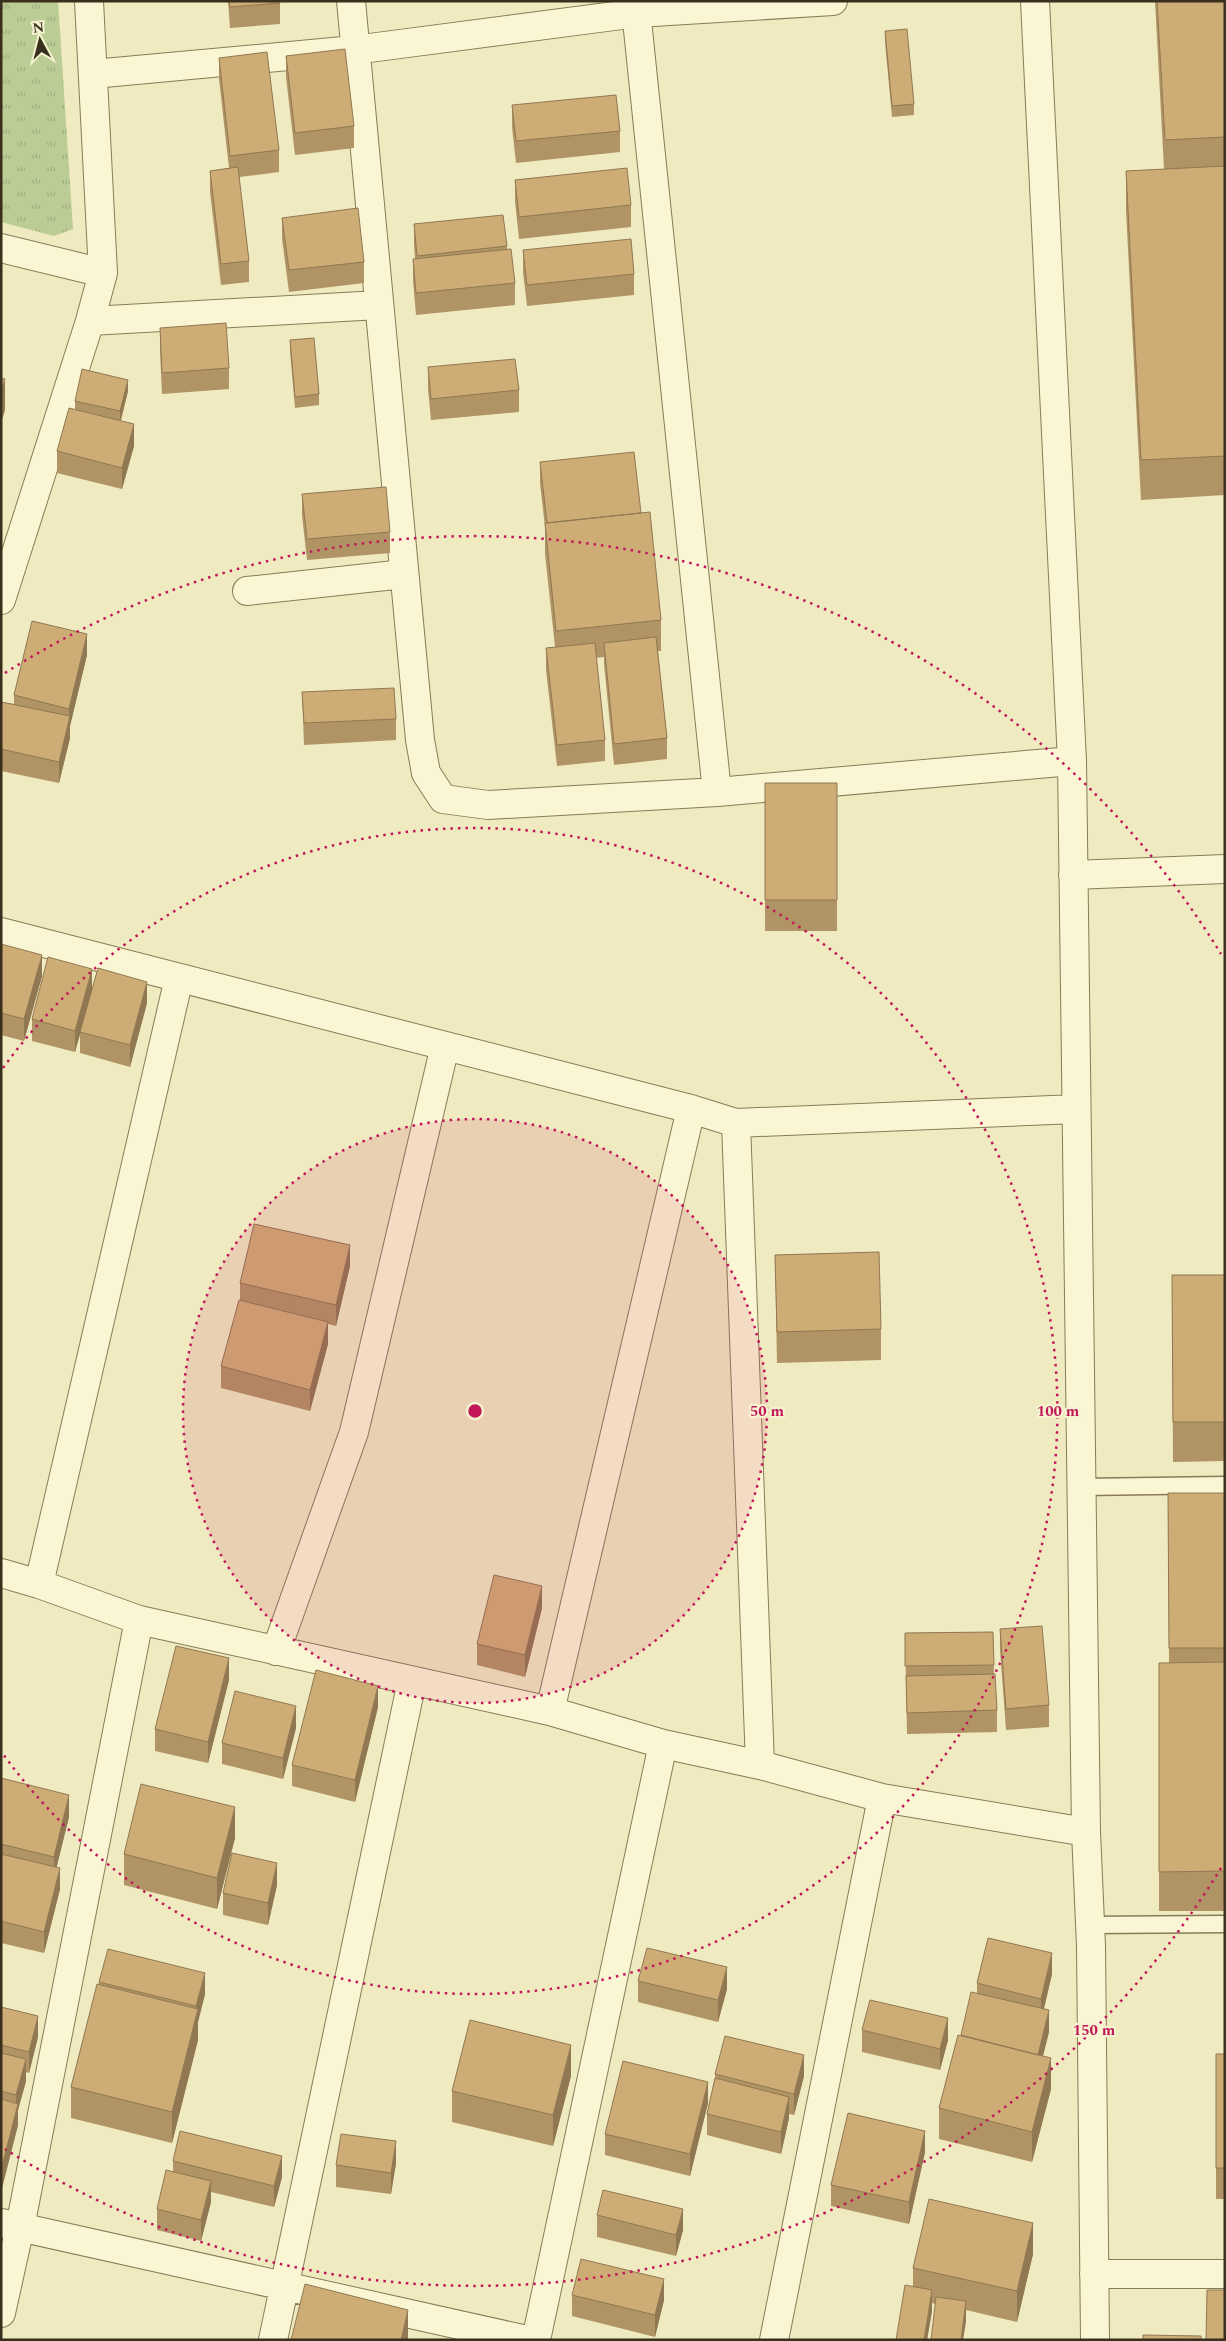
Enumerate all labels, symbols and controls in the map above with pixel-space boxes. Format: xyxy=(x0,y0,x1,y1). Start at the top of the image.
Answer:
north arrow xyxy=(15,15,65,65)
text: N xyxy=(32,16,45,39)
text: 50 m xyxy=(750,1400,785,1423)
text: 100 m xyxy=(1037,1400,1080,1423)
centre of rings xyxy=(466,1402,484,1420)
text: 150 m xyxy=(1073,2019,1116,2042)

